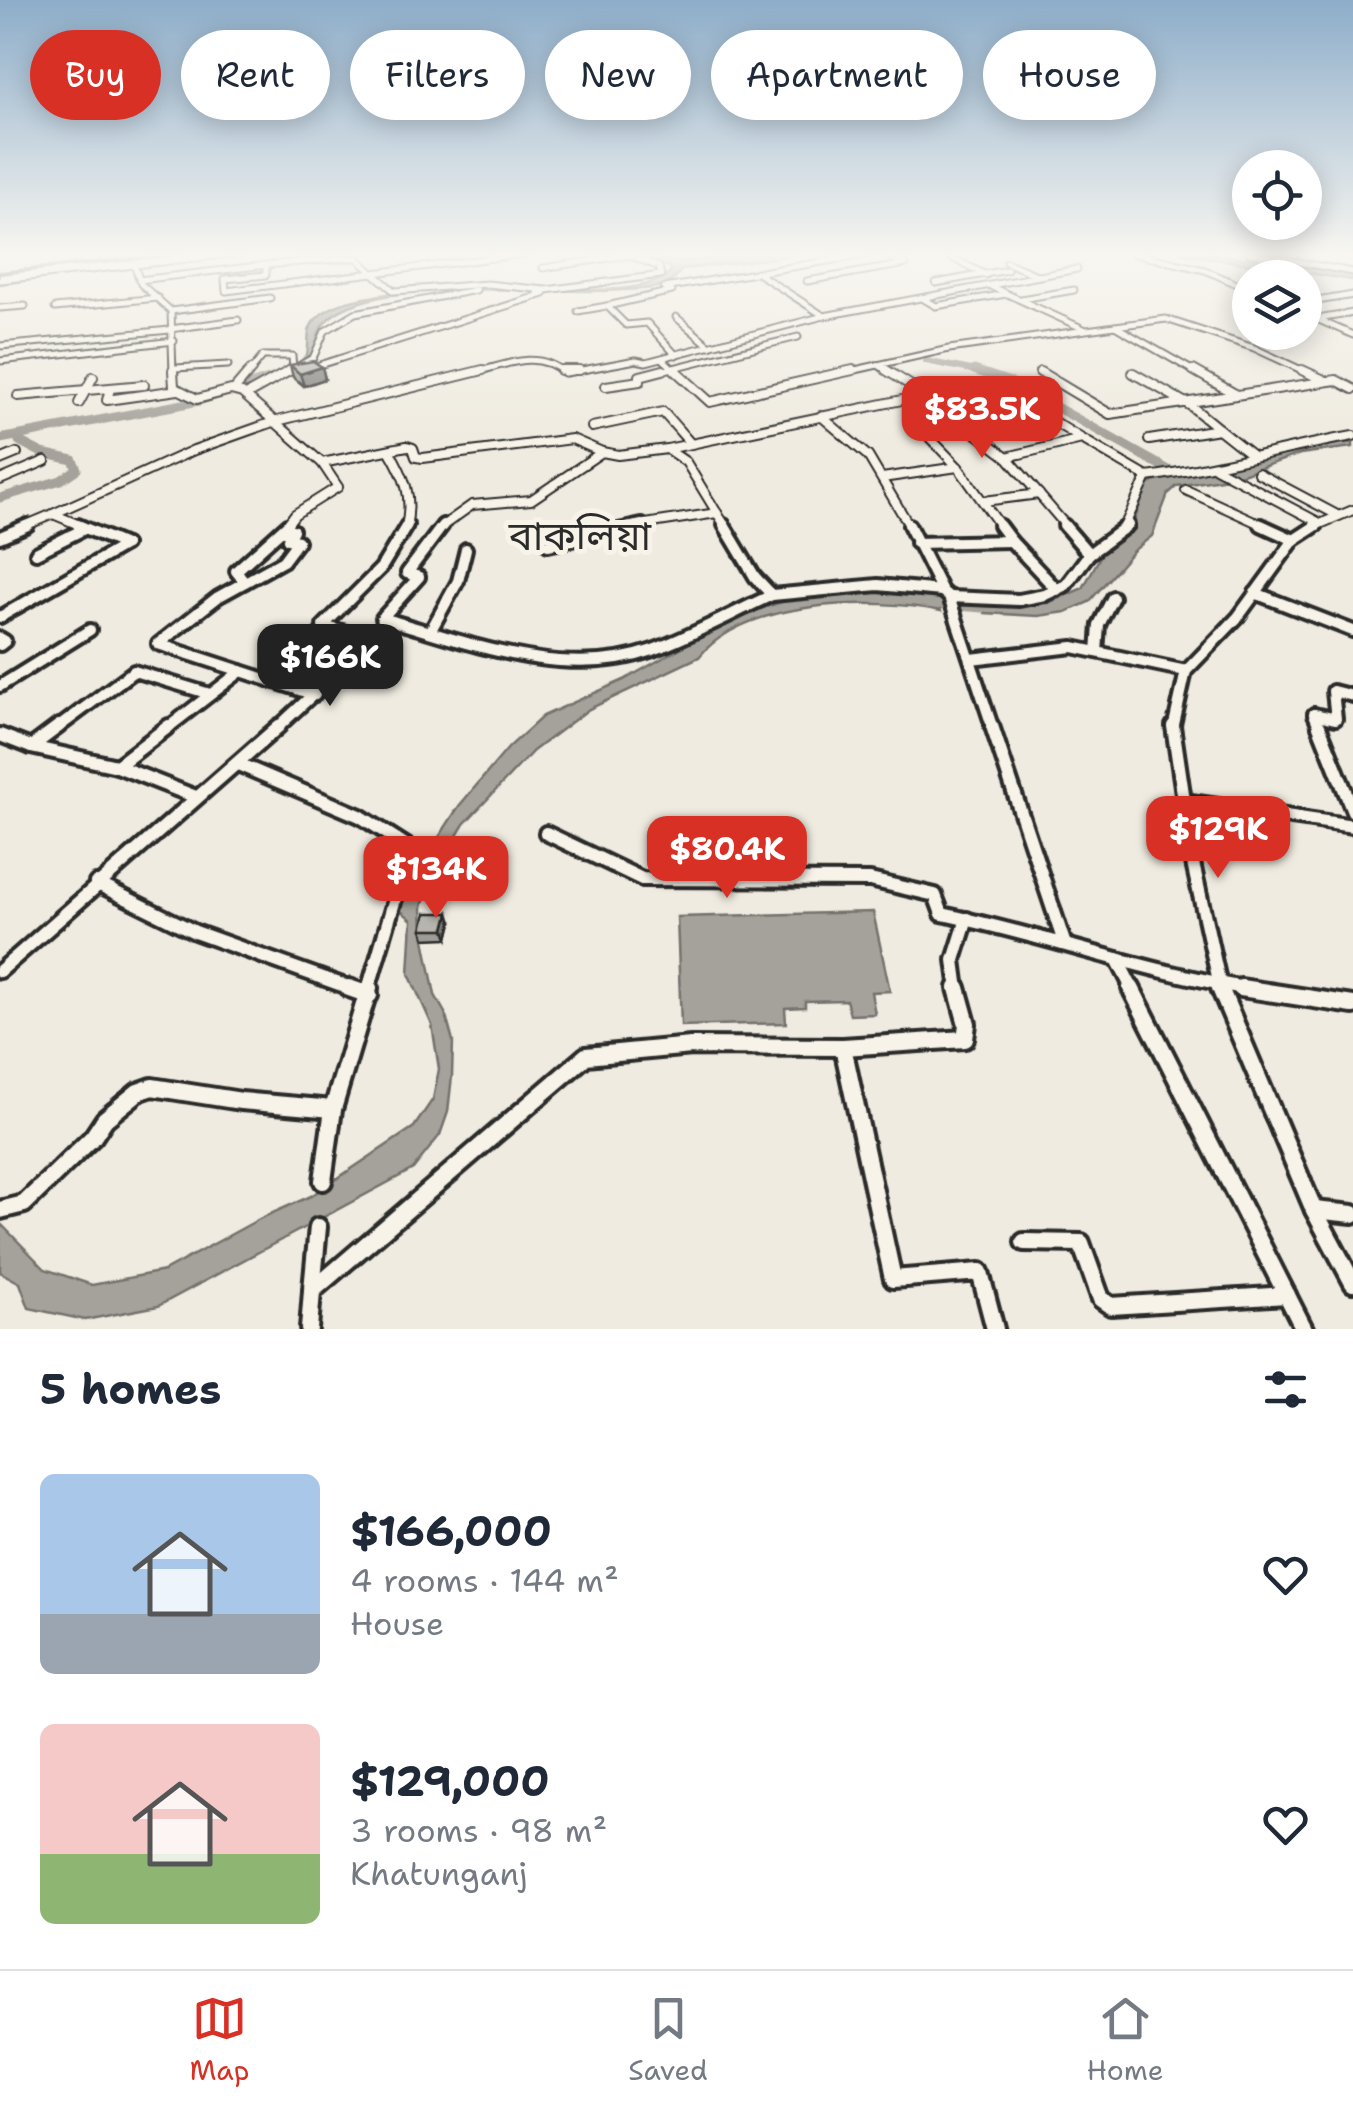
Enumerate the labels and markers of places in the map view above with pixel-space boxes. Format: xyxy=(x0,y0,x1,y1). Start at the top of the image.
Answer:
pin: $83.5K xyxy=(901,376,1063,461)
pin: $166K xyxy=(260,624,400,709)
pin: $129K xyxy=(1148,796,1288,881)
pin: $80.4K xyxy=(646,816,808,901)
pin: $134K xyxy=(366,836,506,921)

